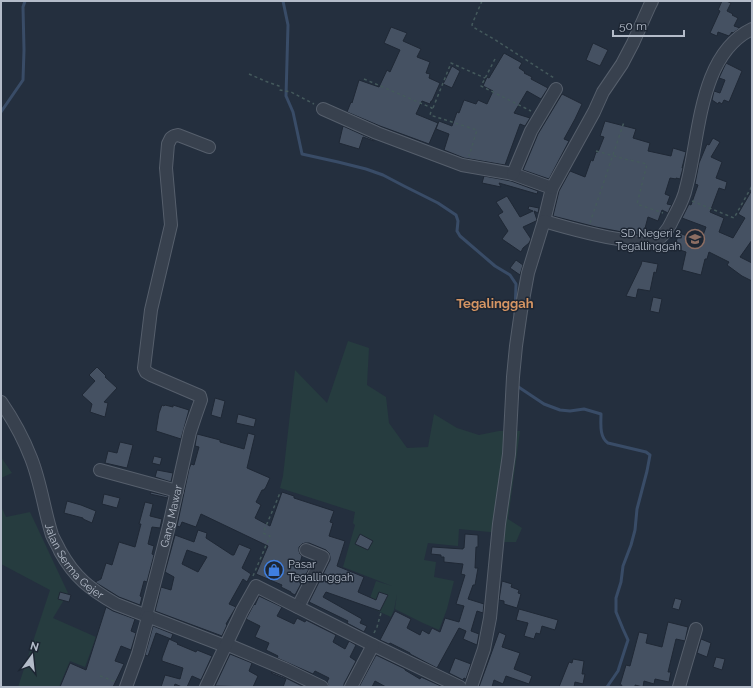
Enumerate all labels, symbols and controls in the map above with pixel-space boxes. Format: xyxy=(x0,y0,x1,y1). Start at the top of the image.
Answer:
scale bar xyxy=(613,12,684,38)
text: 50 m xyxy=(619,19,647,33)
place label: SD Negeri 2 Tegallinggah xyxy=(615,227,681,253)
school or university icon: SD Negeri 2 Tegallinggah xyxy=(684,228,706,250)
district label: Tegalinggah xyxy=(456,296,534,311)
street label: Gang Mawar xyxy=(157,483,185,549)
street label: Jalan Serma Gejer xyxy=(42,522,106,602)
place label: Pasar Tegallinggah xyxy=(288,558,354,584)
shop icon: Pasar Tegallinggah xyxy=(263,559,285,581)
north arrow xyxy=(12,636,52,676)
text: N xyxy=(29,639,40,654)

